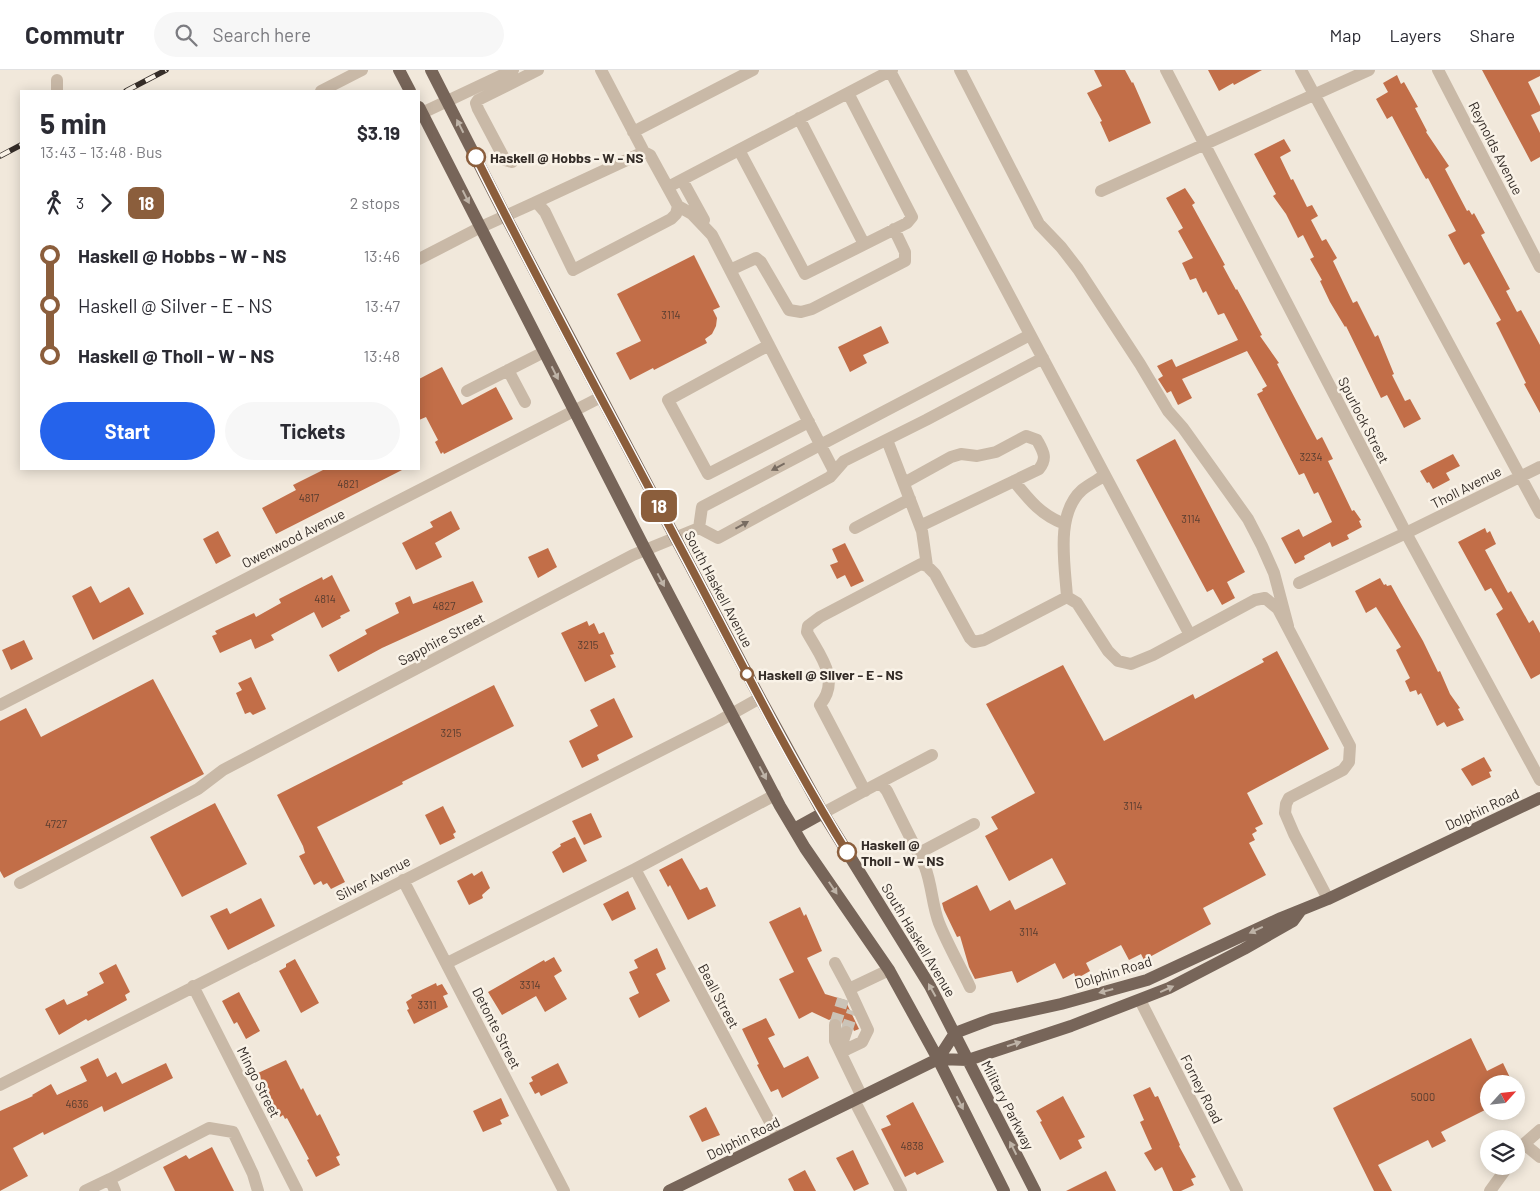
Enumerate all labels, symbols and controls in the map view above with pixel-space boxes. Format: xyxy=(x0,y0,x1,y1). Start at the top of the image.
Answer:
search box xyxy=(154,12,504,57)
text: Commutr xyxy=(25,20,124,49)
icon: search xyxy=(172,21,200,49)
text: Search here xyxy=(212,23,311,46)
text: Map xyxy=(1329,24,1361,46)
text: Layers xyxy=(1389,24,1442,46)
text: Share xyxy=(1470,24,1515,46)
street label: Reynolds Avenue xyxy=(1465,99,1527,197)
text: 5 min xyxy=(40,106,107,140)
one-way arrow xyxy=(456,118,464,133)
text: $3.19 xyxy=(357,121,400,144)
text: 13:43 – 13:48 · Bus xyxy=(40,142,162,161)
marker: Haskell @ Hobbs - W - NS xyxy=(466,147,486,167)
place label: Haskell @ Hobbs - W - NS xyxy=(490,149,644,166)
icon: walk xyxy=(40,189,68,217)
icon: forward xyxy=(92,189,120,217)
one-way arrow xyxy=(462,189,470,204)
text: 18 xyxy=(138,192,154,214)
text: 3 xyxy=(76,193,84,212)
text: 2 stops xyxy=(350,193,400,212)
text: Haskell @ Hobbs - W - NS xyxy=(78,244,286,267)
text: 13:46 xyxy=(364,246,400,265)
text: Haskell @ Silver - E - NS xyxy=(78,294,272,317)
text: 13:47 xyxy=(365,296,400,315)
house number: 3114 xyxy=(661,308,681,321)
text: Haskell @ Tholl - W - NS xyxy=(78,344,274,367)
text: 13:48 xyxy=(364,346,400,365)
one-way arrow xyxy=(551,365,559,380)
street label: Spurlock Street xyxy=(1335,374,1393,466)
button: Start xyxy=(40,402,215,460)
button: Tickets xyxy=(225,402,400,460)
house number: 3234 xyxy=(1299,450,1323,463)
street label: Tholl Avenue xyxy=(1428,462,1504,512)
one-way arrow xyxy=(771,463,785,471)
house number: 4821 xyxy=(337,477,359,490)
line badge: 18 xyxy=(636,490,682,522)
house number: 4817 xyxy=(299,491,319,504)
text: 18 xyxy=(651,495,667,517)
street label: Owenwood Avenue xyxy=(239,505,347,571)
house number: 3114 xyxy=(1181,512,1201,525)
one-way arrow xyxy=(734,521,749,529)
street label: South Haskell Avenue xyxy=(681,528,757,650)
one-way arrow xyxy=(657,572,665,587)
house number: 4814 xyxy=(314,592,336,605)
house number: 4827 xyxy=(433,599,455,612)
street label: Sapphire Street xyxy=(395,609,487,669)
house number: 3215 xyxy=(578,638,599,651)
place label: Haskell @ Silver - E - NS xyxy=(758,666,903,683)
marker: Haskell @ Silver - E - NS xyxy=(740,667,754,681)
house number: 3215 xyxy=(441,726,462,739)
one-way arrow xyxy=(759,766,767,781)
street label: Dolphin Road xyxy=(1442,784,1522,834)
house number: 3114 xyxy=(1123,799,1143,812)
house number: 4727 xyxy=(45,817,67,830)
place label: Haskell @ Tholl - W - NS xyxy=(861,836,944,869)
marker: Haskell @ Tholl - W - NS xyxy=(837,842,857,862)
street label: Silver Avenue xyxy=(333,852,413,904)
street label: South Haskell Avenue xyxy=(878,880,960,1000)
one-way arrow xyxy=(828,882,838,895)
house number: 3114 xyxy=(1019,925,1039,938)
one-way arrow xyxy=(1249,926,1263,934)
street label: Dolphin Road xyxy=(1072,952,1154,992)
street label: Beall Street xyxy=(695,961,743,1031)
house number: 3314 xyxy=(519,978,541,991)
one-way arrow xyxy=(928,982,936,997)
street label: Detonte Street xyxy=(469,984,525,1072)
one-way arrow xyxy=(1160,984,1174,992)
one-way arrow xyxy=(1099,987,1114,995)
house number: 3311 xyxy=(418,998,437,1011)
one-way arrow xyxy=(1007,1039,1022,1047)
street label: Mingo Street xyxy=(234,1044,284,1120)
street label: Forney Road xyxy=(1177,1052,1227,1126)
street label: Military Parkway xyxy=(978,1057,1038,1153)
north arrow xyxy=(1480,1075,1525,1120)
map controls xyxy=(1480,1075,1525,1175)
house number: 5000 xyxy=(1411,1090,1435,1103)
one-way arrow xyxy=(956,1095,964,1110)
house number: 4636 xyxy=(65,1097,89,1110)
street label: Dolphin Road xyxy=(703,1113,783,1163)
button: layers xyxy=(1480,1130,1525,1175)
house number: 4838 xyxy=(900,1139,924,1152)
one-way arrow xyxy=(1008,1140,1017,1155)

